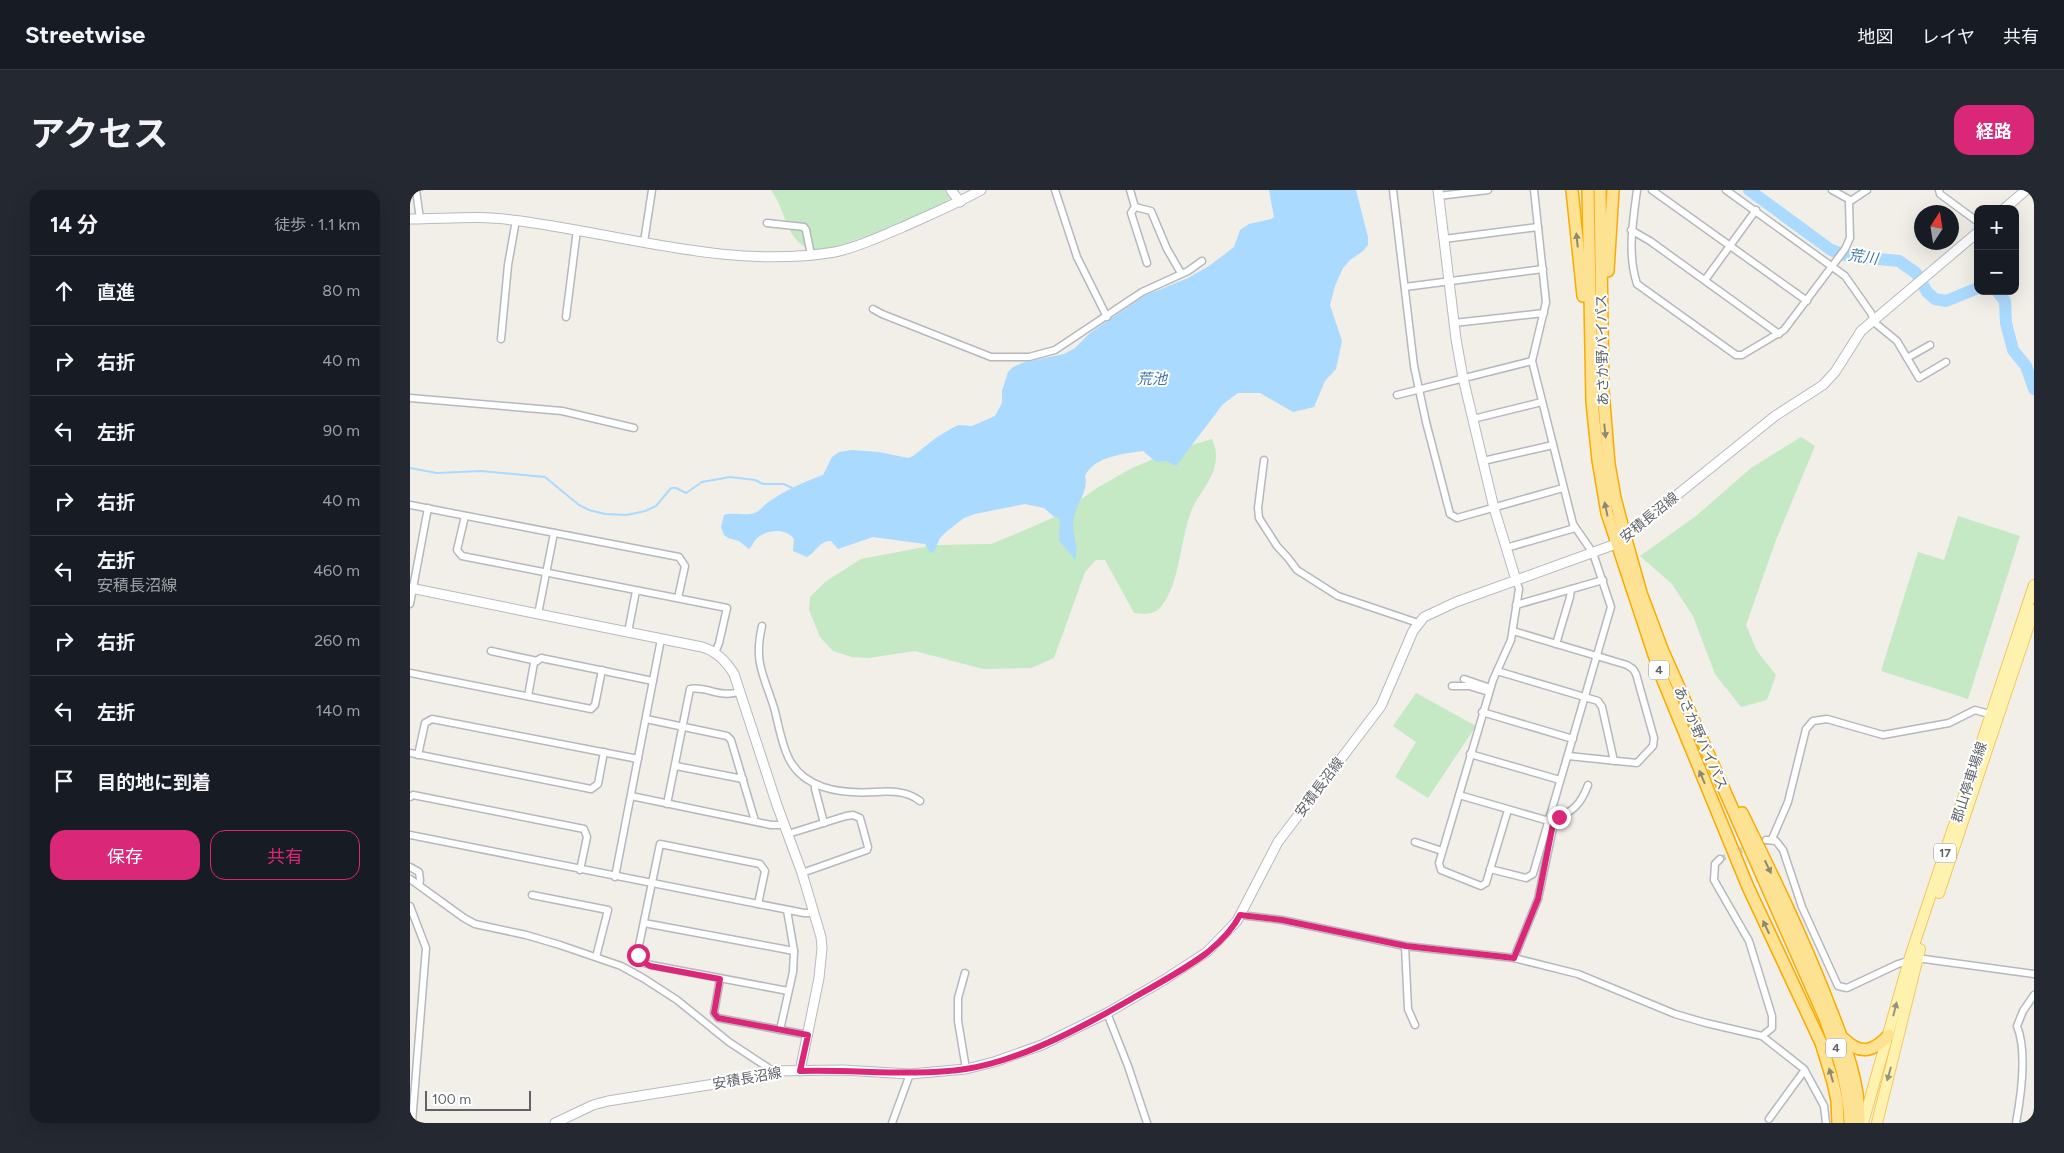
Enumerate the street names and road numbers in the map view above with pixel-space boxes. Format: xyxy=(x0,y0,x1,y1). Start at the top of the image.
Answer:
street label: あさか野バイパス xyxy=(1593,294,1612,406)
street label: 安積長沼線 xyxy=(1617,489,1682,546)
road number: 4 xyxy=(1649,660,1669,680)
street label: あさか野バイパス xyxy=(1670,684,1731,793)
street label: 郡山停車場線 xyxy=(1948,740,1991,825)
street label: 安積長沼線 xyxy=(1292,754,1347,820)
road number: 17 xyxy=(1934,844,1956,862)
road number: 4 xyxy=(1826,1038,1846,1058)
street label: 安積長沼線 xyxy=(711,1064,783,1093)

